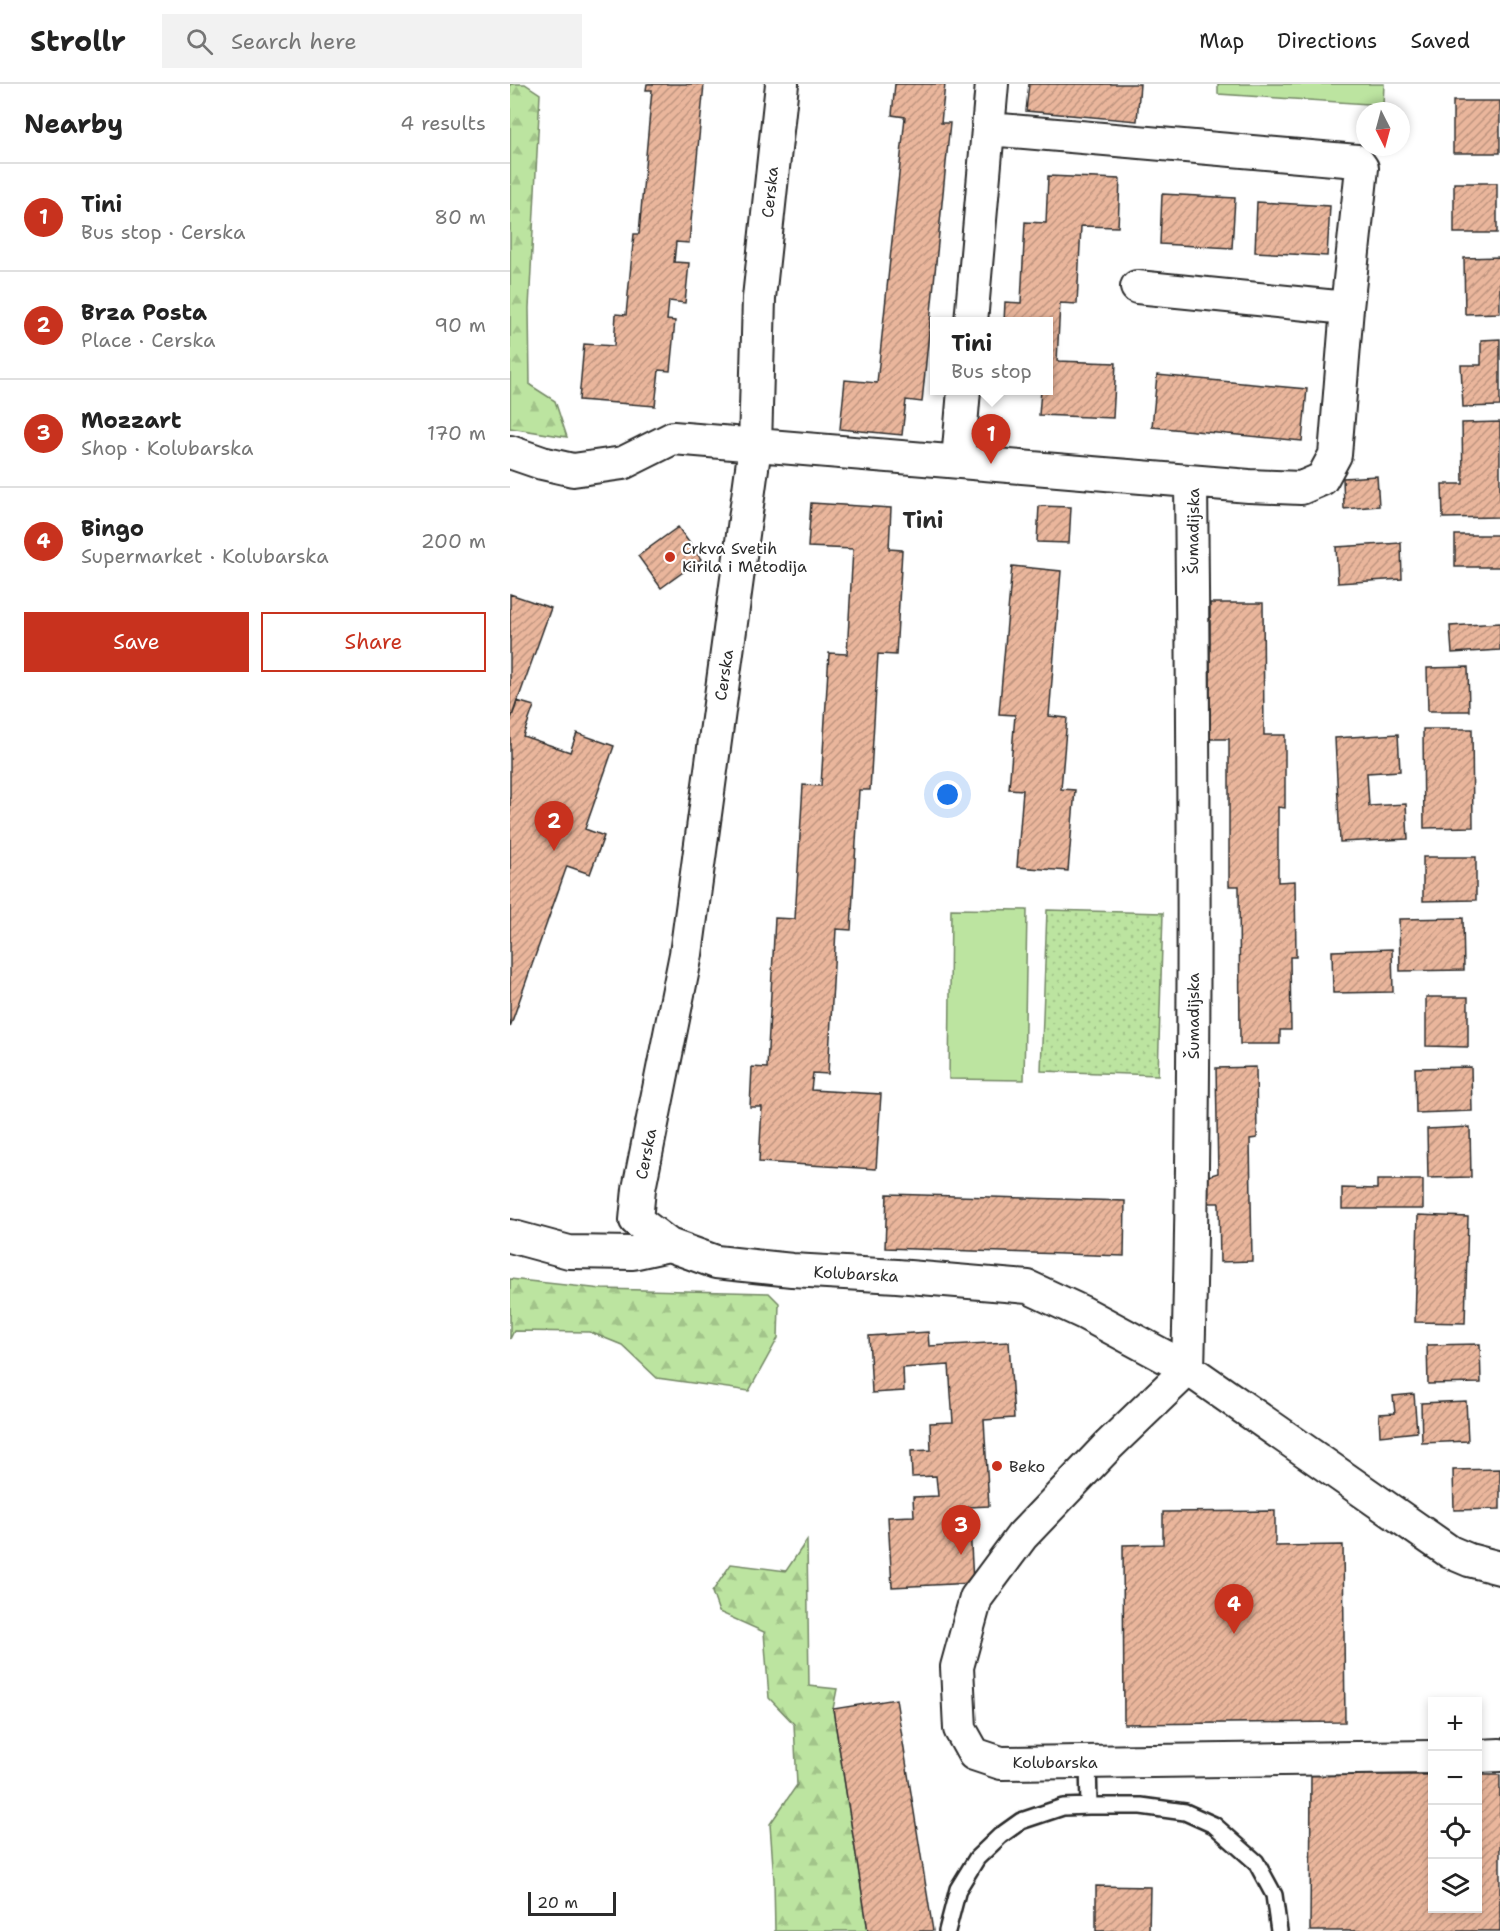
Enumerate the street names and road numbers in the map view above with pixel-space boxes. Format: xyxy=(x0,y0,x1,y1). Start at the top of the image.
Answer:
street label: Cerska xyxy=(757,165,783,219)
street label: Šumadijska xyxy=(1182,488,1204,574)
street label: Cerska xyxy=(710,648,738,702)
street label: Šumadijska xyxy=(1183,973,1204,1059)
street label: Cerska xyxy=(631,1127,661,1181)
street label: Kolubarska xyxy=(813,1261,899,1287)
street label: Kolubarska xyxy=(1012,1752,1098,1773)

